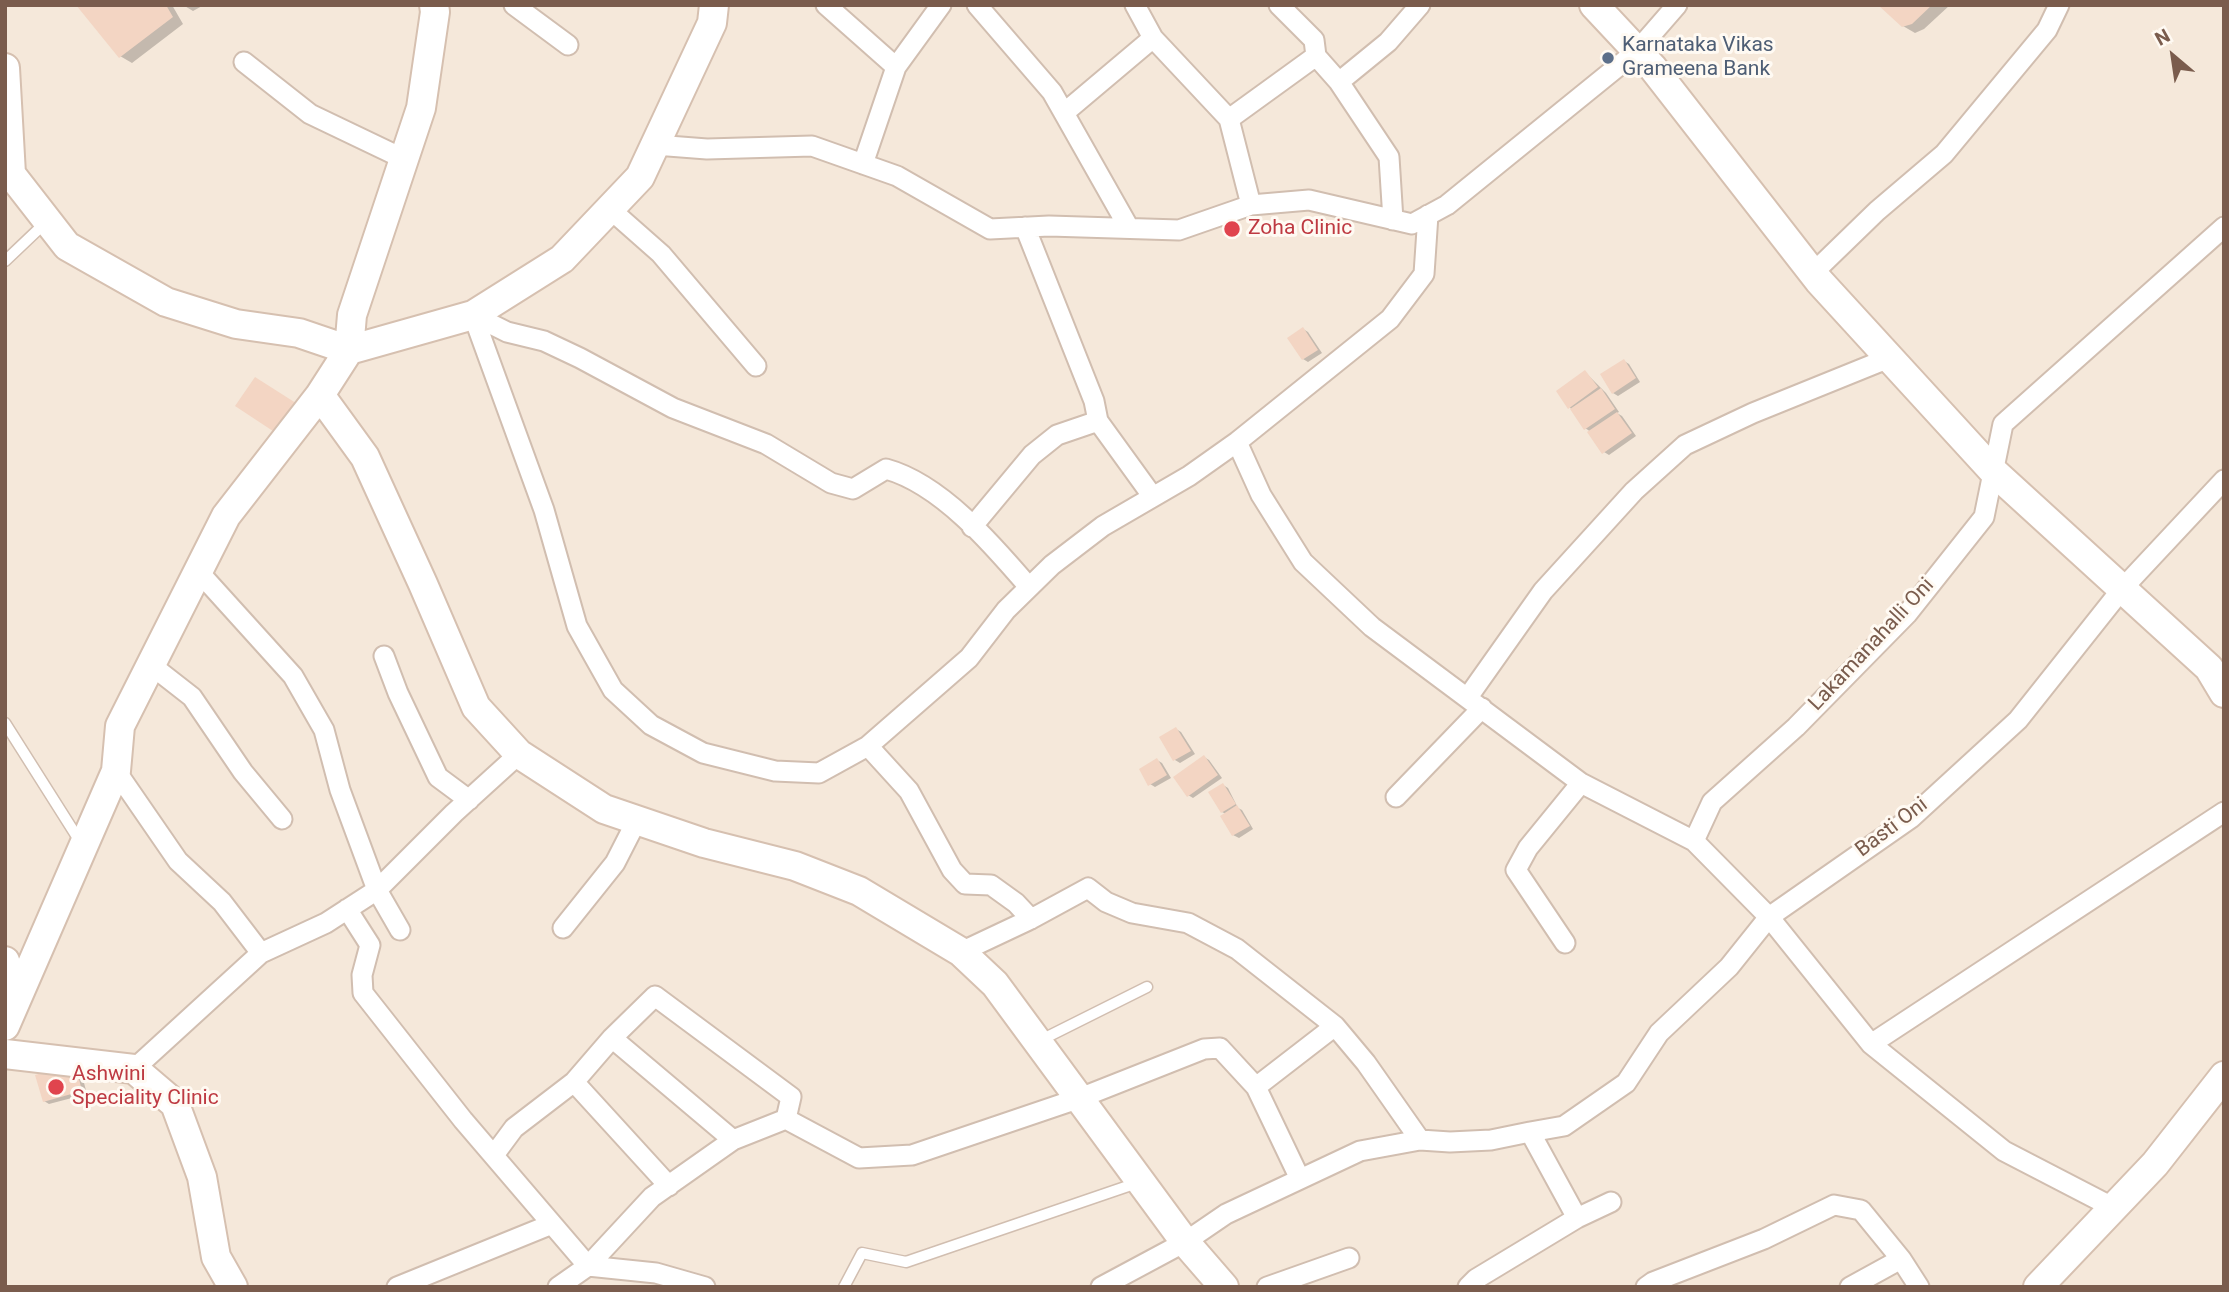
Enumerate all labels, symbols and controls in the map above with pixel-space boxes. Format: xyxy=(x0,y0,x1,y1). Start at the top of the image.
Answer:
north arrow xyxy=(2138,21,2208,91)
text: N xyxy=(2151,24,2174,51)
place label: Karnataka Vikas Grameena Bank xyxy=(1622,33,1774,83)
marker: Karnataka Vikas Grameena Bank xyxy=(1600,50,1616,66)
place label: Zoha Clinic xyxy=(1248,216,1352,242)
marker: Zoha Clinic xyxy=(1222,219,1242,239)
street label: Lakamanahalli Oni xyxy=(1804,573,1940,717)
street label: Basti Oni xyxy=(1851,793,1933,863)
place label: Ashwini Speciality Clinic xyxy=(72,1062,219,1112)
marker: Ashwini Speciality Clinic xyxy=(46,1077,66,1097)

